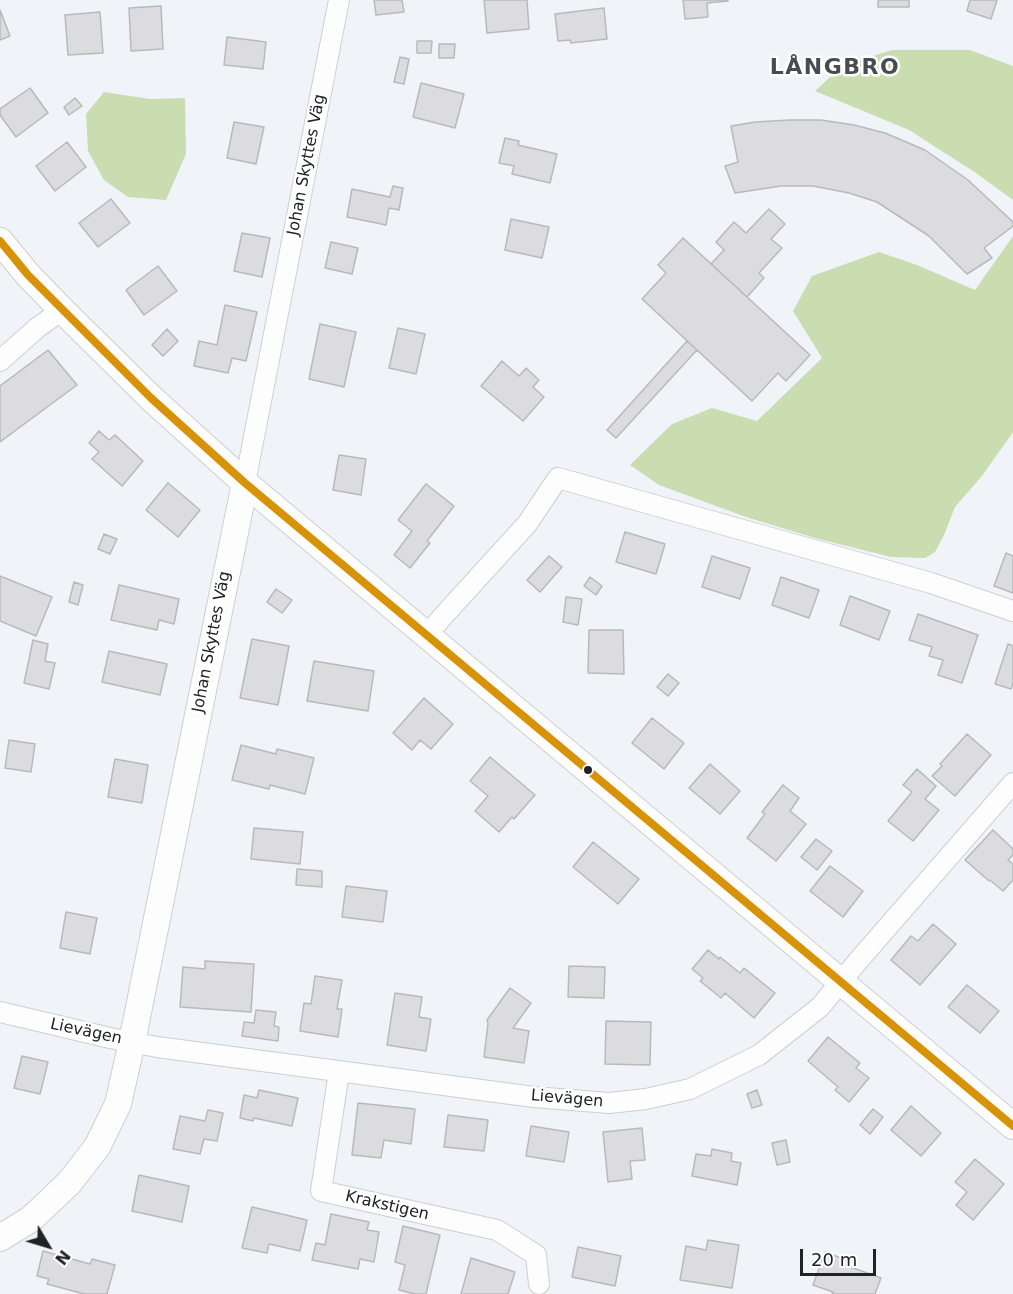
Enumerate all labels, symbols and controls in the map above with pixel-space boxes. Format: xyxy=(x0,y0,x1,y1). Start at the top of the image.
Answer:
district label: LÅNGBRO xyxy=(770,55,900,81)
street label: Johan Skyttes Väg xyxy=(284,93,330,237)
street label: Johan Skyttes Väg xyxy=(189,570,235,714)
unlabelled marker xyxy=(582,764,594,776)
street label: Lievägen xyxy=(48,1015,124,1049)
street label: Lievägen xyxy=(530,1086,604,1112)
street label: Krakstigen xyxy=(343,1187,431,1225)
north arrow xyxy=(18,1216,78,1276)
scale bar xyxy=(803,1237,880,1275)
text: N xyxy=(51,1246,74,1269)
text: 20 m xyxy=(811,1249,857,1270)

